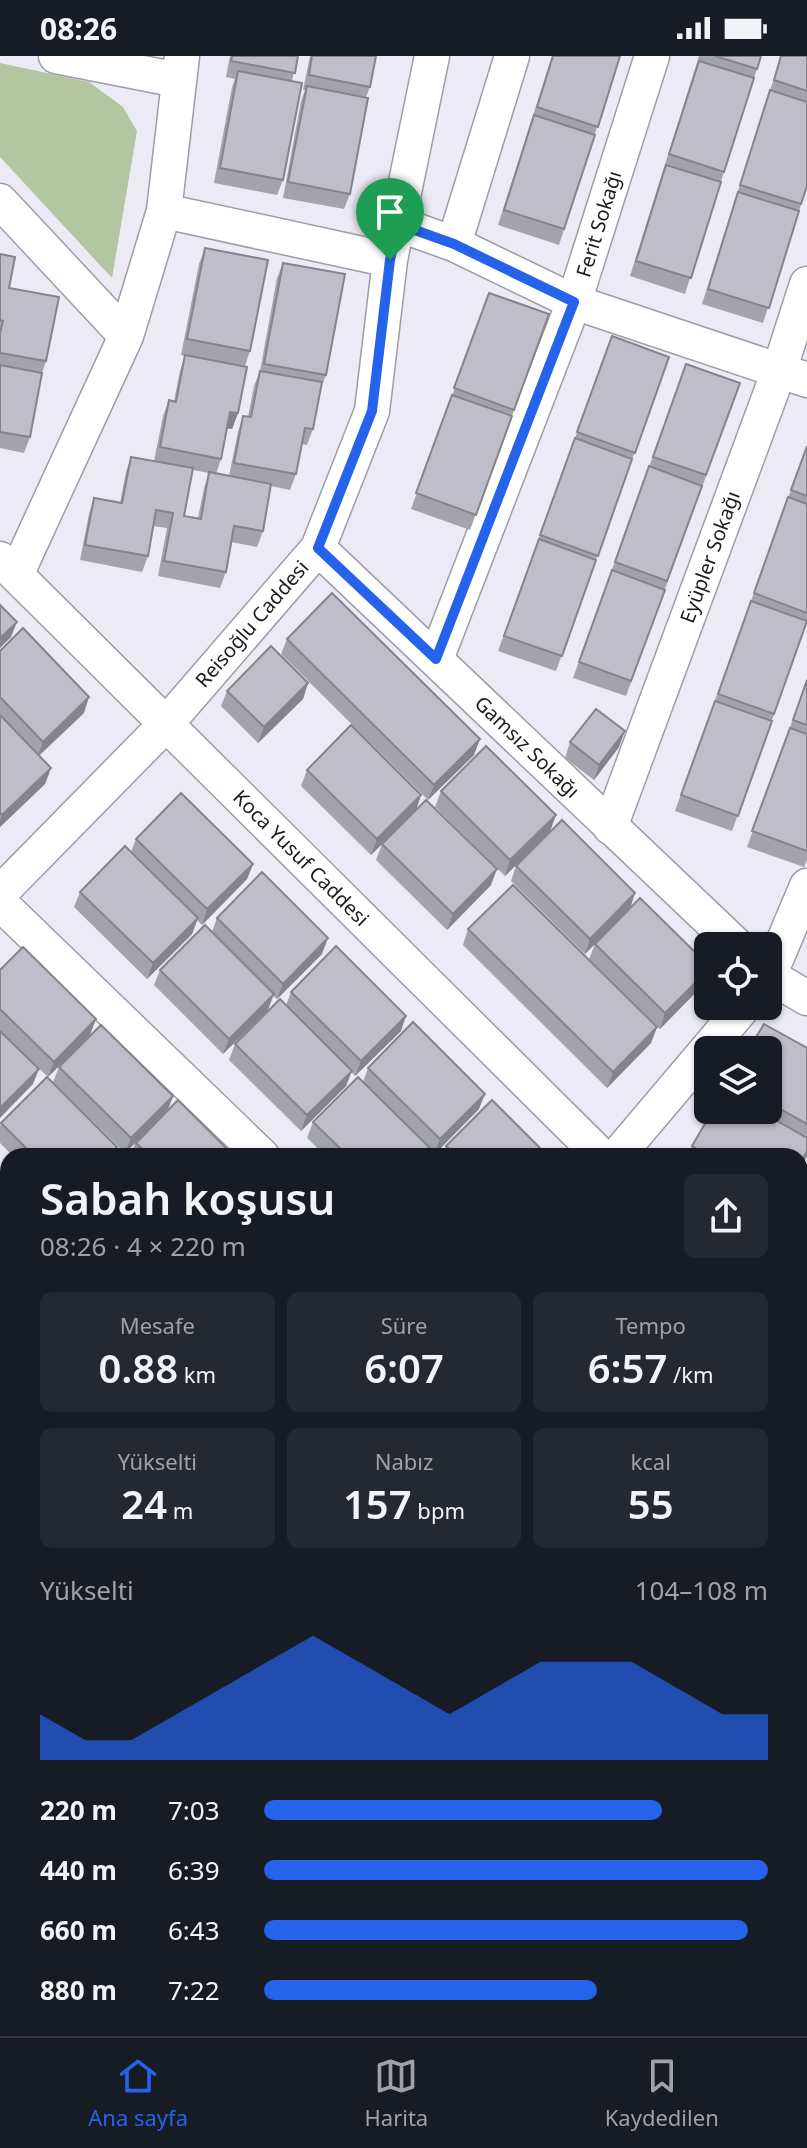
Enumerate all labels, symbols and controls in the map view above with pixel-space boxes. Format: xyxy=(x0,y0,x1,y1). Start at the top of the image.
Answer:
text: 08:26 xyxy=(40,8,117,49)
street label: Ferit Sokağı xyxy=(570,167,628,280)
pin xyxy=(356,178,424,260)
icon: arrive xyxy=(368,190,412,234)
street label: Eyüpler Sokağı xyxy=(673,487,746,626)
street label: Reisoğlu Caddesi xyxy=(189,554,314,693)
street label: Gamsız Sokağı xyxy=(469,690,586,804)
street label: Koca Yusuf Caddesi xyxy=(227,784,375,932)
map controls xyxy=(694,932,782,1124)
button: locate xyxy=(694,932,782,1020)
button: layers xyxy=(694,1036,782,1124)
text: Sabah koşusu xyxy=(40,1168,335,1228)
button: share xyxy=(684,1174,768,1258)
text: 08:26 · 4 × 220 m xyxy=(40,1228,246,1264)
text: Mesafe xyxy=(120,1310,195,1340)
text: Süre xyxy=(381,1310,427,1340)
text: Tempo xyxy=(615,1310,686,1340)
text: 0.88 xyxy=(98,1340,178,1395)
text: 6:07 xyxy=(364,1340,444,1395)
text: 6:57 xyxy=(588,1340,667,1395)
text: km xyxy=(178,1359,216,1389)
text: /km xyxy=(667,1359,714,1389)
text: Yükselti xyxy=(118,1446,197,1476)
text: Nabız xyxy=(375,1446,433,1476)
text: kcal xyxy=(631,1446,671,1476)
text: 24 xyxy=(121,1476,167,1531)
text: 157 xyxy=(343,1476,412,1531)
text: 55 xyxy=(628,1476,674,1531)
text: m xyxy=(167,1495,193,1525)
text: bpm xyxy=(412,1495,465,1525)
text: Yükselti xyxy=(40,1572,134,1608)
text: 104–108 m xyxy=(635,1572,768,1608)
text: 220 m xyxy=(40,1792,117,1828)
text: 7:03 xyxy=(168,1792,220,1828)
text: 440 m xyxy=(40,1852,117,1888)
text: 6:39 xyxy=(168,1852,220,1888)
text: 660 m xyxy=(40,1912,117,1948)
text: 6:43 xyxy=(168,1912,220,1948)
text: 880 m xyxy=(40,1972,117,2008)
text: 7:22 xyxy=(168,1972,220,2008)
tab: Ana sayfa xyxy=(88,2054,188,2132)
tab: Harita xyxy=(365,2054,428,2132)
tab: Kaydedilen xyxy=(605,2054,719,2132)

